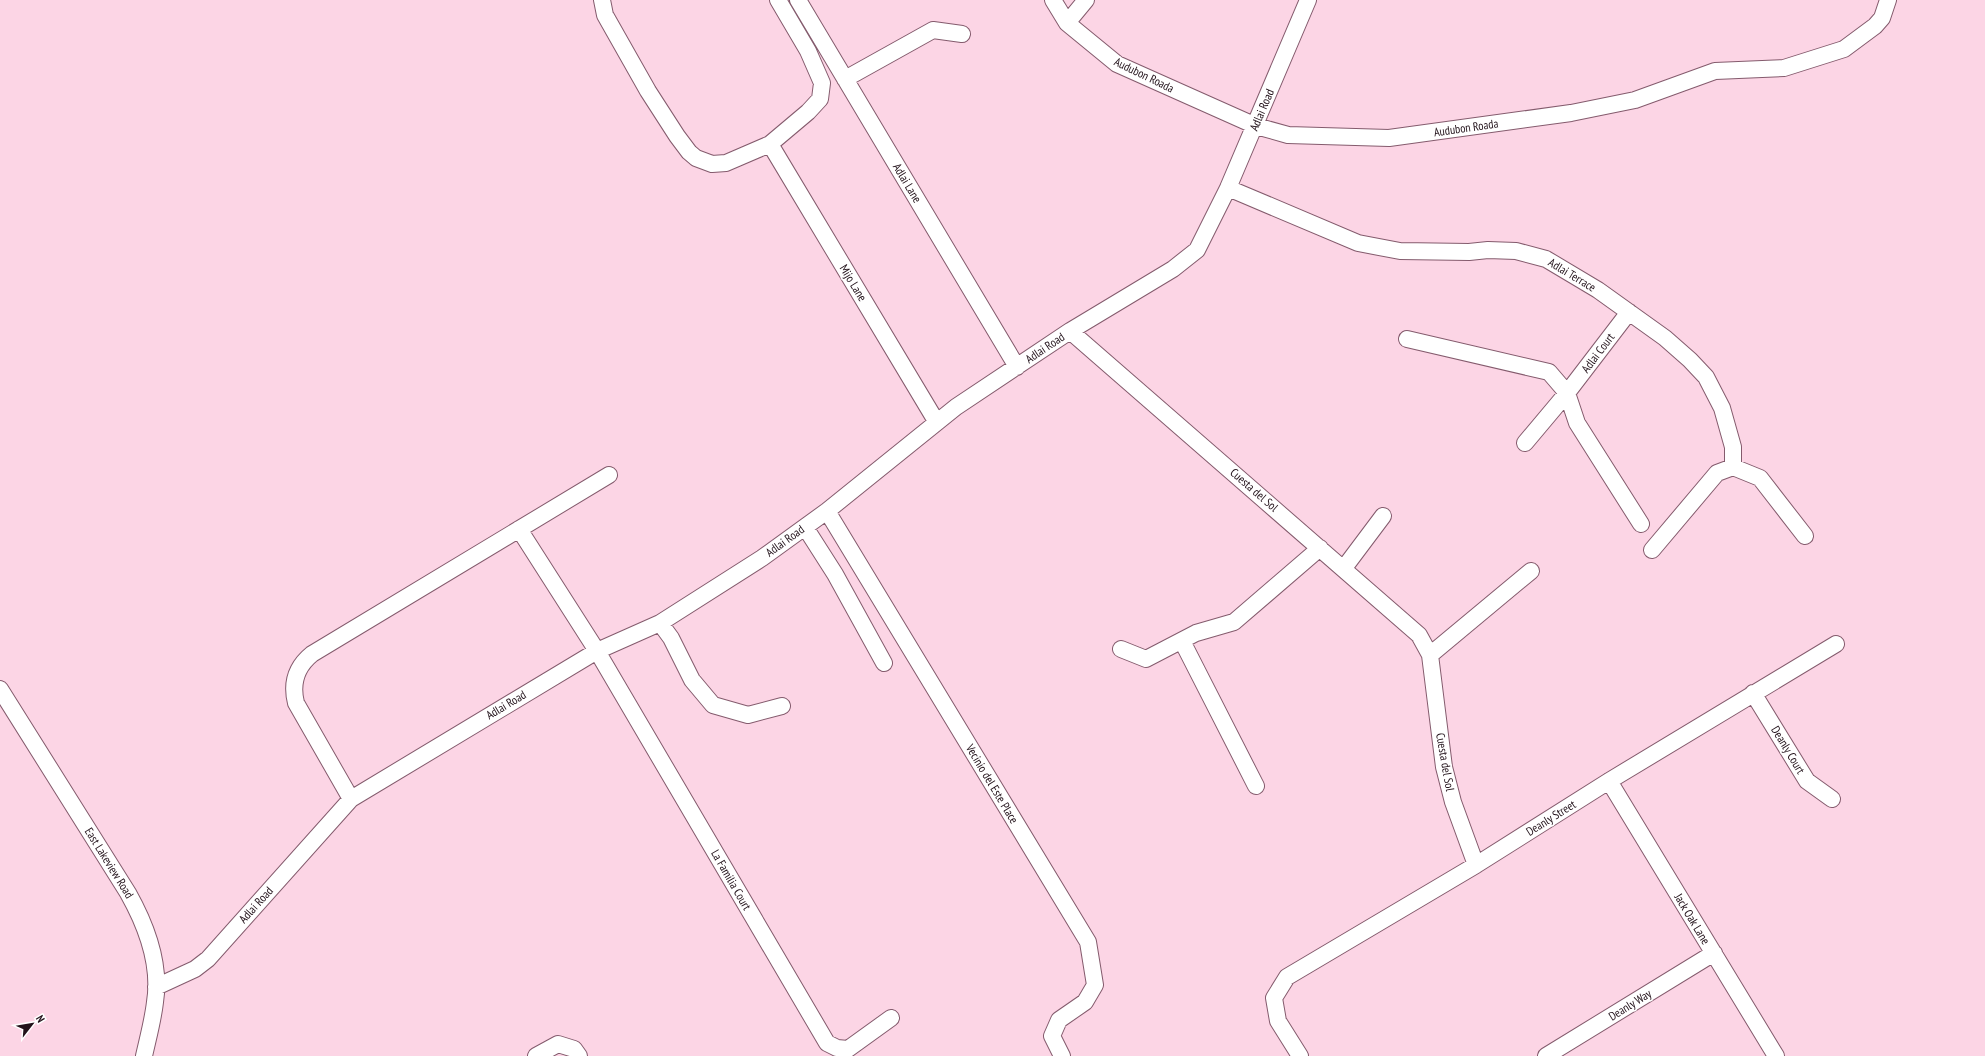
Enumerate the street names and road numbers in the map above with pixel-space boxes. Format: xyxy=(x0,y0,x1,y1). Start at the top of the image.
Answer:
street label: Audubon Roada xyxy=(1112,54,1177,96)
street label: Adlai Road xyxy=(1246,87,1277,133)
street label: Audubon Roada xyxy=(1433,116,1499,139)
street label: Adlai Lane xyxy=(890,160,925,205)
street label: Adlai Terrace xyxy=(1546,255,1599,295)
street label: Mijo Lane xyxy=(837,262,870,304)
street label: Adlai Road xyxy=(1022,329,1067,366)
street label: Adlai Court xyxy=(1578,329,1618,376)
street label: Cuesta del Sol xyxy=(1227,465,1282,515)
street label: Adlai Road xyxy=(762,522,807,560)
street label: Adlai Road xyxy=(483,687,529,722)
street label: Deanly Court xyxy=(1768,723,1809,777)
street label: Cuesta del Sol xyxy=(1433,732,1458,792)
street label: Vecinio del Este Place xyxy=(962,741,1022,826)
street label: Deanly Street xyxy=(1523,796,1579,839)
street label: East Lakeview Road xyxy=(82,825,137,901)
street label: La Familia Court xyxy=(708,847,755,913)
street label: Adlai Road xyxy=(235,883,276,926)
street label: Jack Oak Lane xyxy=(1671,890,1714,947)
street label: Deanly Way xyxy=(1606,985,1654,1024)

